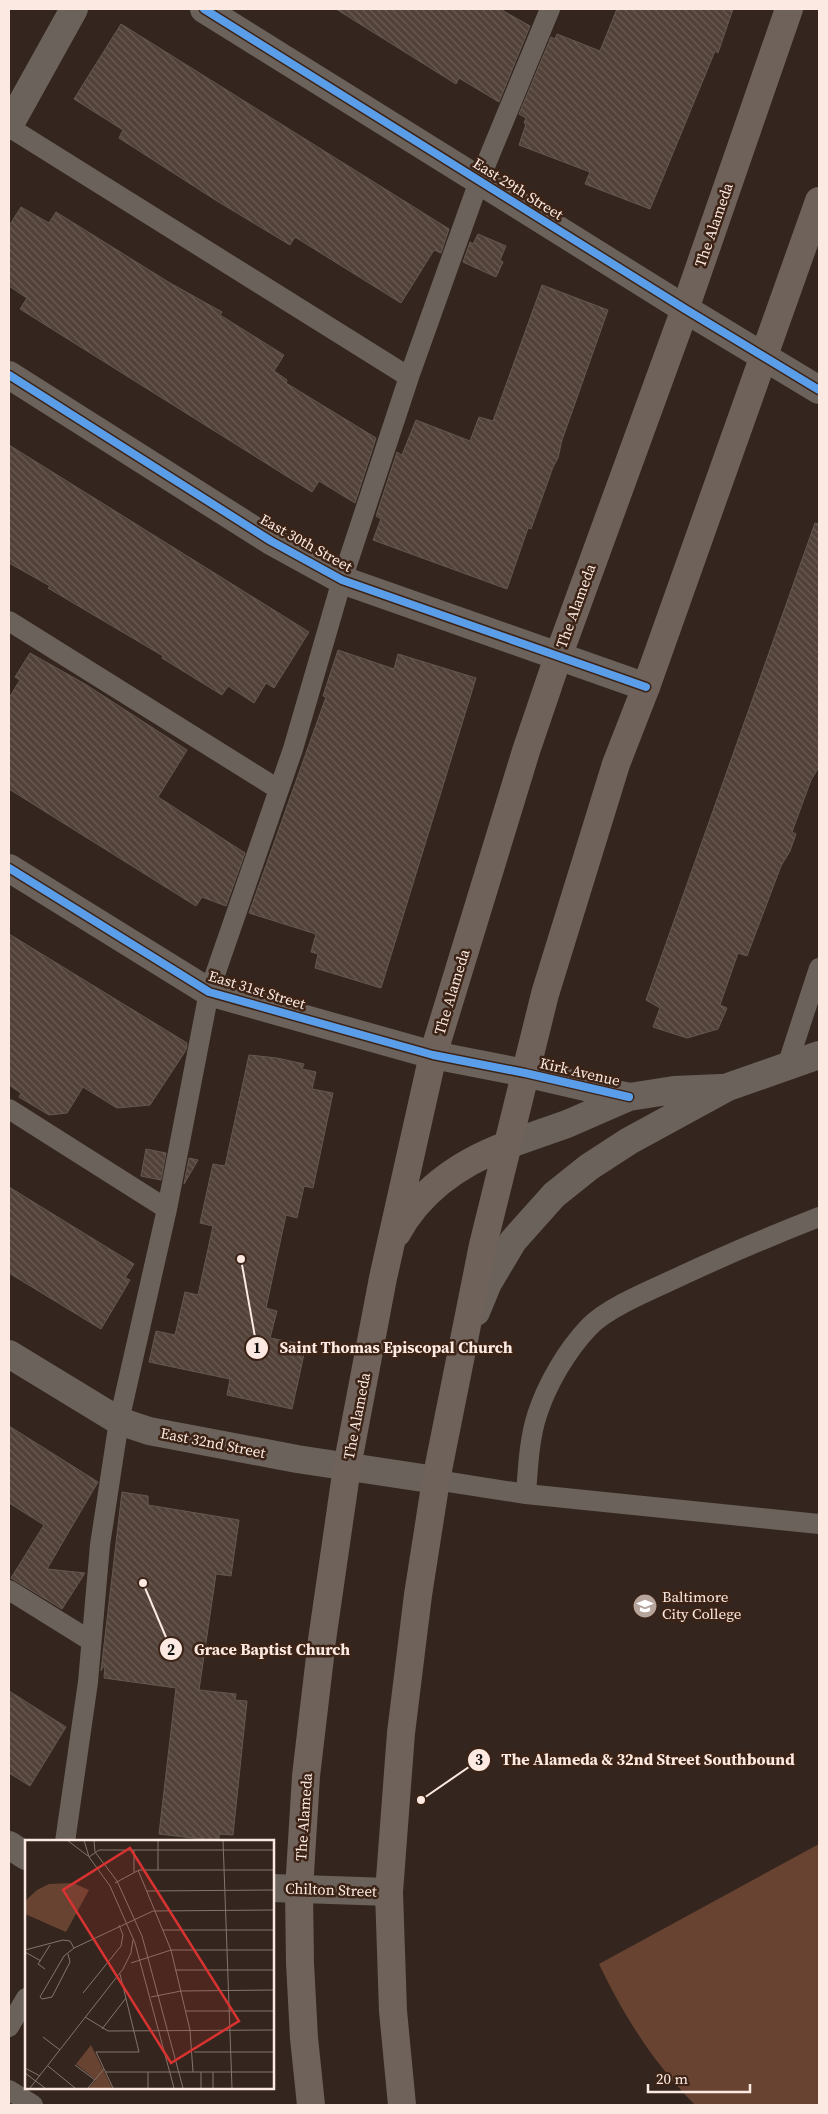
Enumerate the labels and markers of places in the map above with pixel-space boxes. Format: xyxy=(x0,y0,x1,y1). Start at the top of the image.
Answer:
callout: Saint Thomas Episcopal Church xyxy=(245,1332,523,1363)
place label: Baltimore City College xyxy=(662,1586,742,1624)
school or university icon: Baltimore City College xyxy=(632,1593,658,1619)
callout: Grace Baptist Church xyxy=(159,1634,360,1665)
callout: The Alameda & 32nd Street Southbound xyxy=(467,1744,805,1775)

